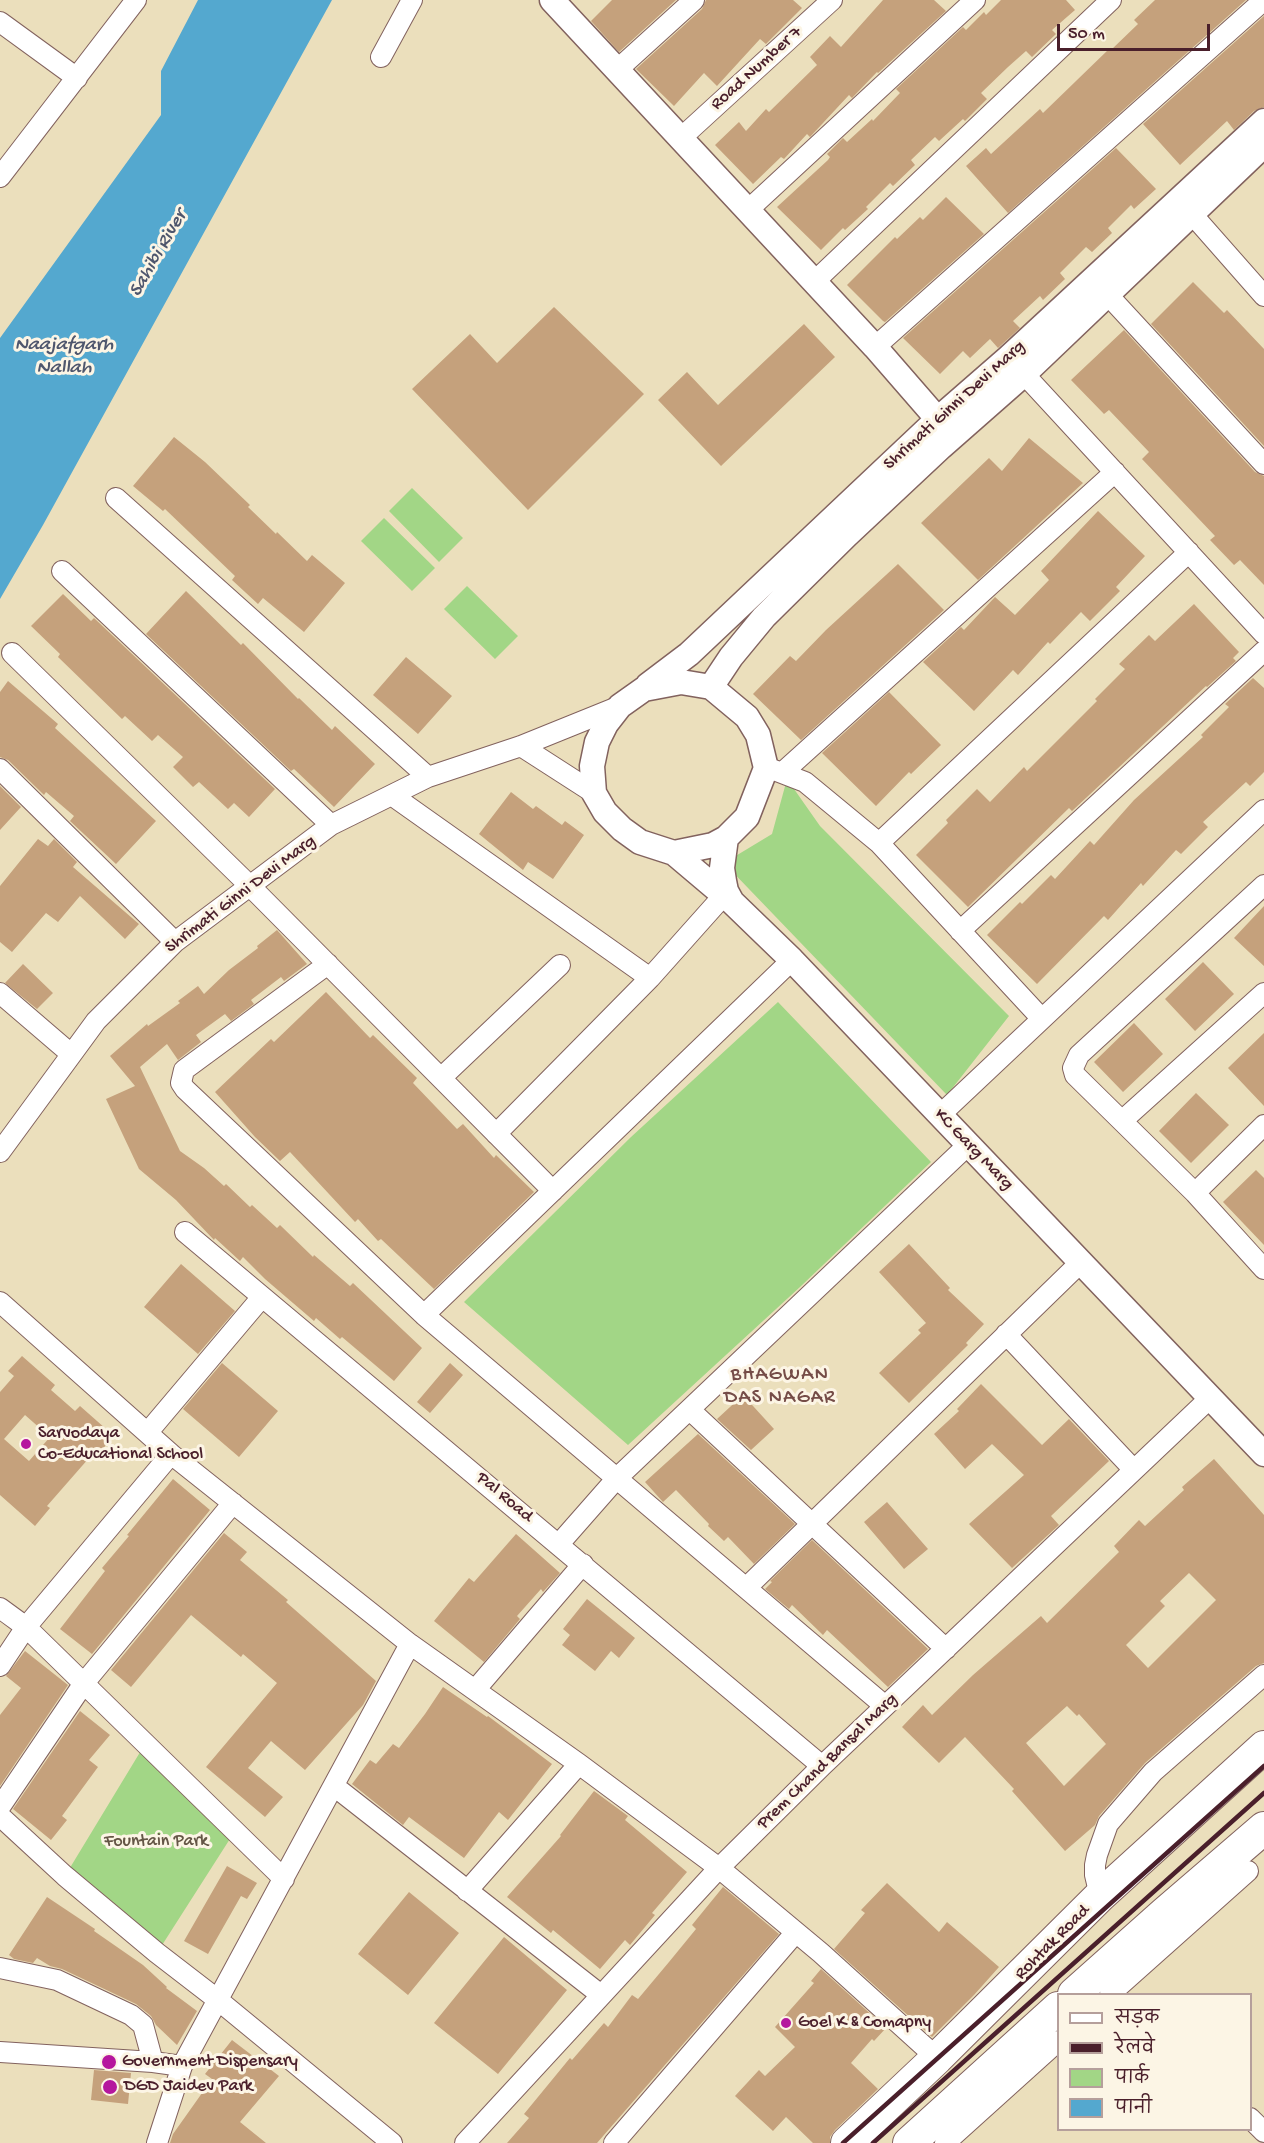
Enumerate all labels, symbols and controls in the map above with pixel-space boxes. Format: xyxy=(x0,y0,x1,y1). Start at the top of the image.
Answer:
scale bar xyxy=(1060,12,1213,50)
street label: Road Number 7 xyxy=(707,22,807,116)
text: 50 m xyxy=(1068,24,1105,45)
water label: Sahibi River xyxy=(125,206,193,302)
water label: Naajafgarh Nallah xyxy=(15,334,113,381)
street label: Shrimati Ginni Devi Marg xyxy=(880,337,1030,475)
street label: Shrimati Ginni Devi Marg xyxy=(161,831,321,959)
street label: KC Garg Marg xyxy=(929,1105,1017,1195)
district label: BHAGWAN DAS NAGAR xyxy=(724,1364,836,1411)
place label: Sarvodaya Co-Educational School xyxy=(38,1423,203,1466)
marker: Sarvodaya Co-Educational School xyxy=(19,1437,33,1451)
street label: Pal Road xyxy=(471,1468,537,1528)
street label: Prem Chand Bansal Marg xyxy=(753,1689,903,1835)
park label: Fountain Park xyxy=(104,1831,208,1853)
street label: Rohtak Road xyxy=(1011,1901,1095,1985)
legend xyxy=(1057,1993,1252,2131)
text: सड़क xyxy=(1115,2009,1159,2030)
place label: Goel K & Comapny xyxy=(798,2012,931,2034)
marker: Goel K & Comapny xyxy=(779,2016,793,2030)
text: रेलवे xyxy=(1115,2039,1155,2060)
place label: Government Dispensary xyxy=(122,2051,298,2073)
marker: Government Dispensary xyxy=(100,2053,118,2071)
text: पार्क xyxy=(1115,2069,1149,2090)
place label: DGD Jaidev Park xyxy=(124,2076,253,2098)
marker: DGD Jaidev Park xyxy=(101,2078,119,2096)
text: पानी xyxy=(1115,2099,1152,2120)

